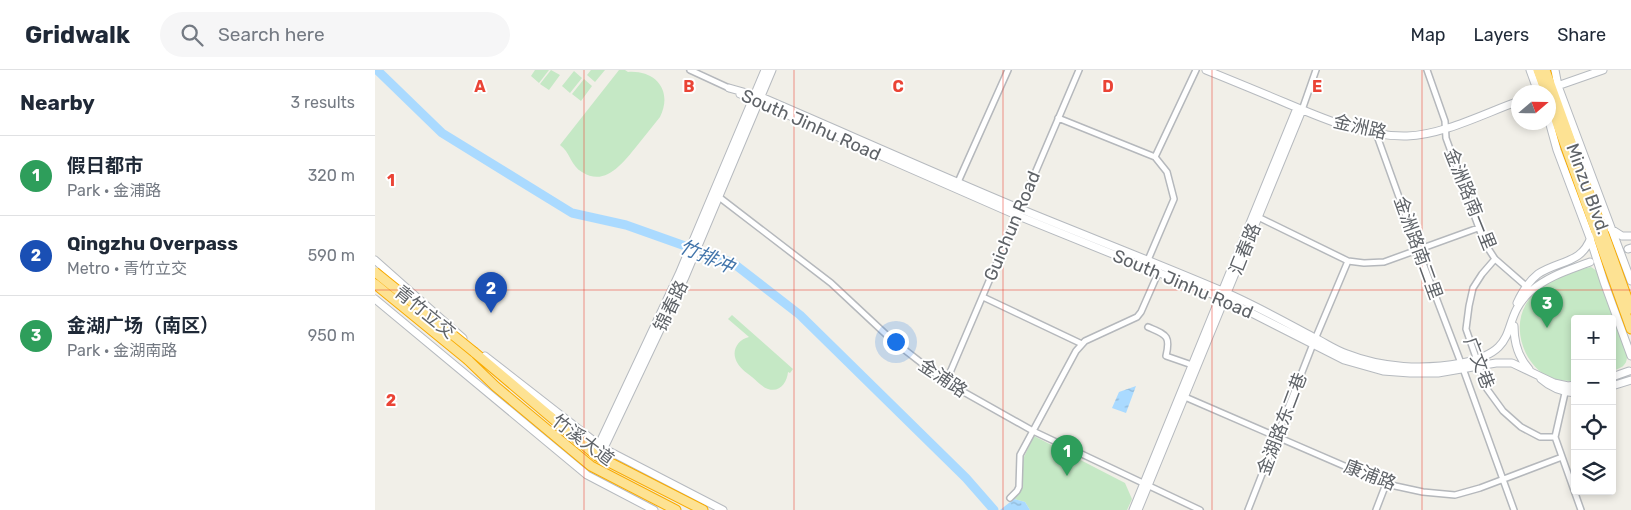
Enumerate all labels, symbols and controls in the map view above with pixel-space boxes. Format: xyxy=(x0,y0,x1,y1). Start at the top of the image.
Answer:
search box xyxy=(160,12,510,57)
text: Gridwalk xyxy=(25,21,130,49)
icon: search xyxy=(178,21,206,49)
text: Search here xyxy=(218,23,325,46)
text: Map xyxy=(1411,24,1446,46)
text: Layers xyxy=(1474,24,1529,46)
text: Share xyxy=(1557,24,1606,46)
text: A xyxy=(474,77,486,96)
text: B xyxy=(683,77,695,96)
text: C xyxy=(892,77,904,96)
text: D xyxy=(1102,77,1114,96)
text: E xyxy=(1312,77,1322,96)
street label: South Jinhu Road xyxy=(738,84,884,166)
north arrow xyxy=(1511,85,1556,130)
text: Nearby xyxy=(20,90,95,115)
text: 3 results xyxy=(290,93,355,112)
street label: 金洲路 xyxy=(1331,110,1389,144)
street label: Minzu Blvd. xyxy=(1561,140,1615,238)
street label: 金洲路南一里 xyxy=(1440,145,1500,253)
text: 假日都市 xyxy=(67,154,143,177)
text: 1 xyxy=(32,166,40,185)
text: 320 m xyxy=(308,166,355,185)
street label: Guichun Road xyxy=(979,168,1045,284)
text: 1 xyxy=(387,171,395,190)
text: Park · 金浦路 xyxy=(67,181,161,200)
street label: 金洲路南二里 xyxy=(1389,193,1447,303)
street label: 汇春路 xyxy=(1225,220,1265,278)
text: Qingzhu Overpass xyxy=(67,232,238,255)
water label: 竹排冲 xyxy=(676,235,739,279)
street label: South Jinhu Road xyxy=(1110,245,1256,323)
text: 2 xyxy=(31,246,41,265)
text: 590 m xyxy=(308,246,355,265)
text: Metro · 青竹立交 xyxy=(67,259,187,278)
pin: 2 xyxy=(475,272,507,313)
street label: 锦春路 xyxy=(649,277,693,335)
street label: 青竹立交 xyxy=(390,281,460,343)
pin: 3 xyxy=(1531,287,1563,328)
text: 金湖广场（南区） xyxy=(67,314,219,337)
map controls xyxy=(1571,315,1616,495)
button: + xyxy=(1571,315,1616,360)
text: 3 xyxy=(31,326,41,345)
text: 950 m xyxy=(308,326,355,345)
your location xyxy=(883,329,909,355)
street label: 广文巷 xyxy=(1459,334,1499,392)
text: Park · 金湖南路 xyxy=(67,341,177,360)
street label: 金浦路 xyxy=(914,354,972,402)
button: − xyxy=(1571,360,1616,405)
street label: 金湖路东二巷 xyxy=(1252,370,1312,478)
text: 2 xyxy=(386,391,396,410)
button: locate xyxy=(1571,405,1616,450)
street label: 竹溪大道 xyxy=(548,410,618,470)
pin: 1 xyxy=(1051,435,1083,476)
button: layers xyxy=(1571,450,1616,495)
street label: 康浦路 xyxy=(1341,455,1399,495)

